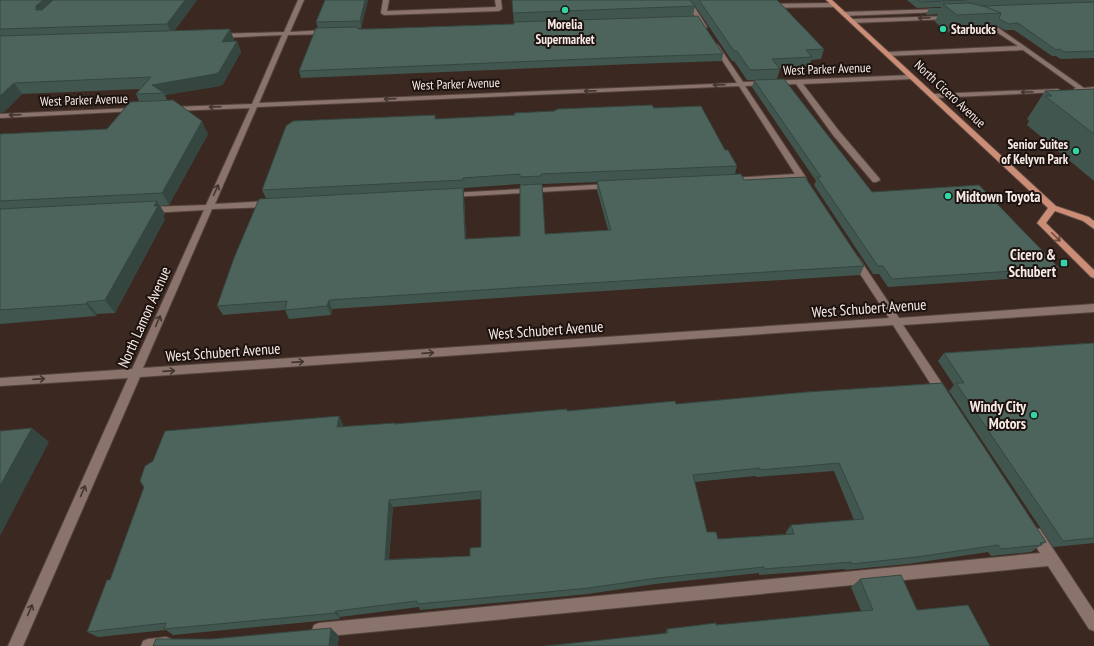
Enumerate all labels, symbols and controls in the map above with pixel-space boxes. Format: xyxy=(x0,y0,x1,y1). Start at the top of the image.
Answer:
marker: Morelia Supermarket xyxy=(560,5,570,15)
one-way arrow xyxy=(918,15,931,22)
place label: Morelia Supermarket xyxy=(535,16,595,48)
place label: Starbucks xyxy=(951,21,996,38)
marker: Starbucks xyxy=(938,24,948,34)
street label: North Cicero Avenue xyxy=(911,57,989,131)
street label: West Parker Avenue xyxy=(783,59,871,79)
street label: West Parker Avenue xyxy=(412,74,500,94)
one-way arrow xyxy=(713,81,726,89)
one-way arrow xyxy=(584,87,597,94)
one-way arrow xyxy=(1021,89,1034,96)
street label: West Parker Avenue xyxy=(40,90,128,110)
one-way arrow xyxy=(384,96,397,103)
one-way arrow xyxy=(209,103,222,111)
one-way arrow xyxy=(9,112,22,119)
place label: Senior Suites of Kelyvn Park xyxy=(1001,136,1069,168)
marker: Senior Suites of Kelyvn Park xyxy=(1071,146,1081,156)
one-way arrow xyxy=(213,184,221,196)
place label: Midtown Toyota xyxy=(956,187,1040,206)
marker: Midtown Toyota xyxy=(943,191,953,201)
one-way arrow xyxy=(1051,232,1061,242)
place label: Cicero & Schubert xyxy=(1009,245,1057,281)
marker: Cicero & Schubert xyxy=(1059,258,1069,268)
street label: North Lamon Avenue xyxy=(113,264,175,370)
street label: West Schubert Avenue xyxy=(811,295,927,321)
one-way arrow xyxy=(155,316,162,328)
street label: West Schubert Avenue xyxy=(488,317,604,343)
street label: West Schubert Avenue xyxy=(165,339,281,365)
one-way arrow xyxy=(421,350,434,357)
one-way arrow xyxy=(291,358,304,365)
one-way arrow xyxy=(162,367,175,374)
one-way arrow xyxy=(32,376,45,383)
place label: Windy City Motors xyxy=(969,397,1027,433)
marker: Windy City Motors xyxy=(1029,410,1039,420)
one-way arrow xyxy=(80,486,87,498)
one-way arrow xyxy=(27,605,34,617)

